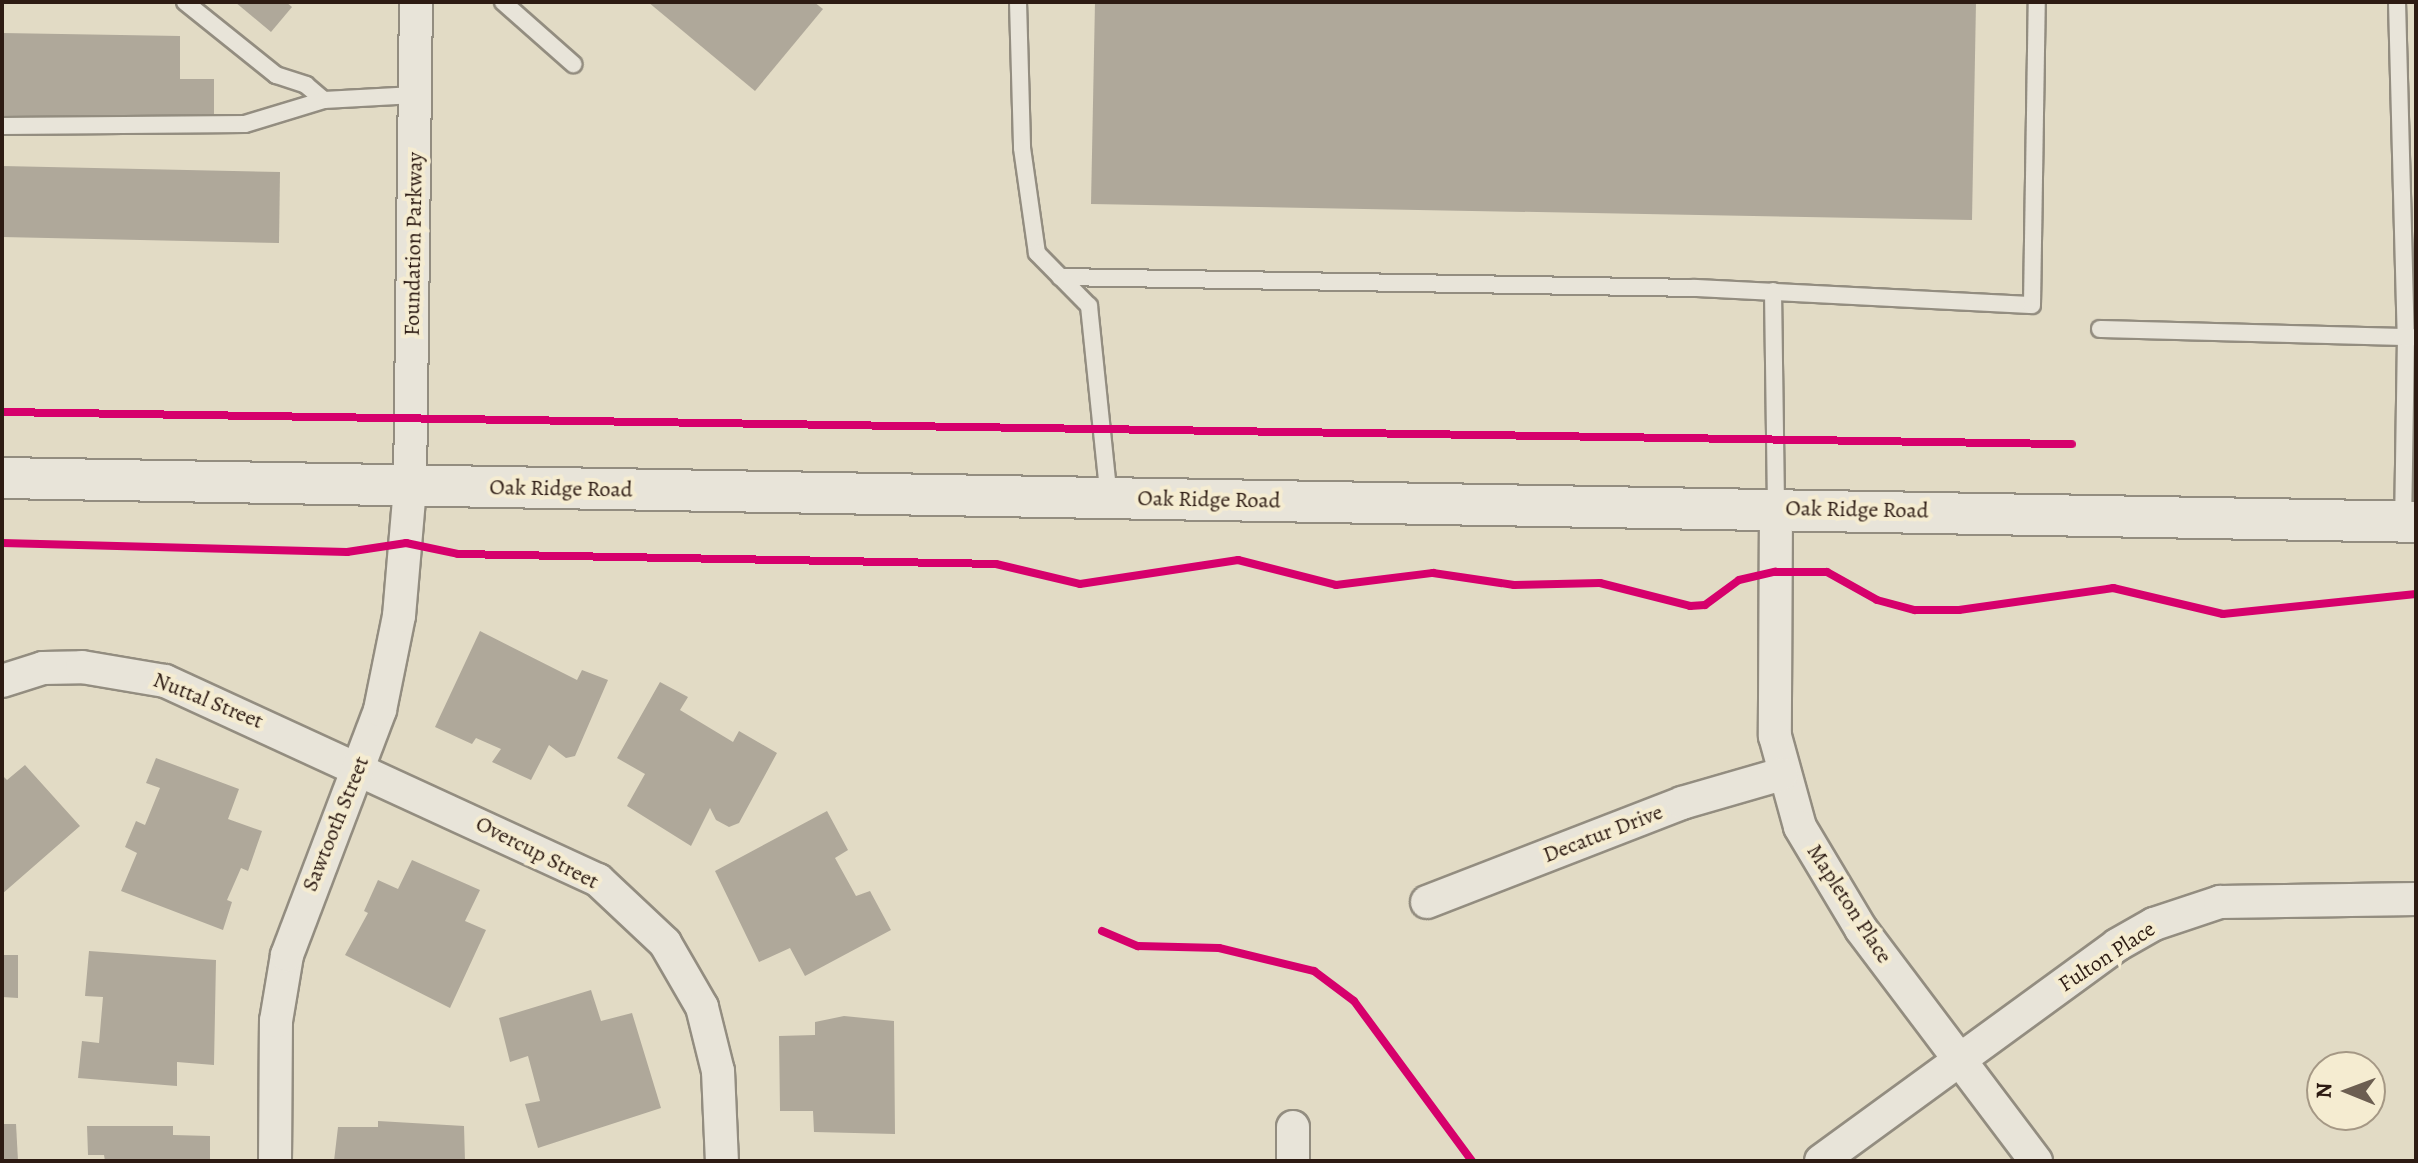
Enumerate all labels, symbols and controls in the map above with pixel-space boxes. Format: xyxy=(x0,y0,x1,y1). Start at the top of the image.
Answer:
street label: Foundation Parkway xyxy=(399,152,429,336)
street label: Oak Ridge Road xyxy=(489,475,633,503)
street label: Oak Ridge Road xyxy=(1137,486,1281,514)
street label: Oak Ridge Road xyxy=(1785,496,1929,524)
street label: Nuttal Street xyxy=(149,667,267,735)
street label: Sawtooth Street xyxy=(297,753,375,895)
street label: Decatur Drive xyxy=(1539,799,1667,869)
street label: Overcup Street xyxy=(471,811,603,895)
street label: Mapleton Place xyxy=(1801,839,1897,969)
street label: Fulton Place xyxy=(2054,916,2160,998)
north arrow xyxy=(2306,1051,2386,1131)
text: N xyxy=(2309,1082,2339,1099)

